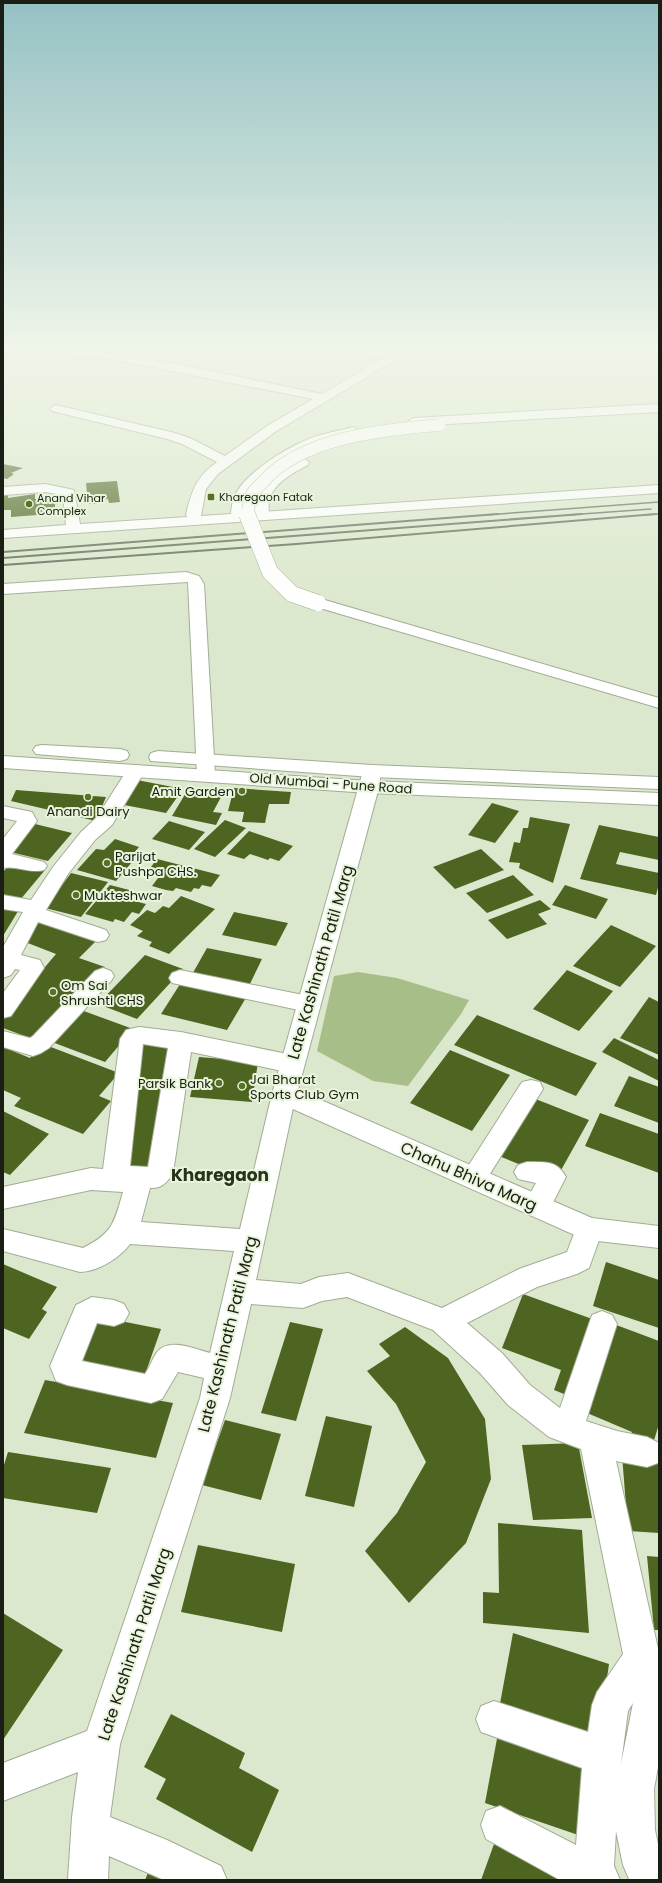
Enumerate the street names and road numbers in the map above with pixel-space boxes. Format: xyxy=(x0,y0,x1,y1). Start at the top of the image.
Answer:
street label: Old Mumbai - Pune Road xyxy=(249,768,413,799)
street label: Late Kashinath Patil Marg xyxy=(282,862,359,1062)
street label: Chahu Bhiva Marg xyxy=(397,1136,541,1217)
street label: Late Kashinath Patil Marg xyxy=(192,1234,263,1435)
street label: Late Kashinath Patil Marg xyxy=(92,1545,177,1744)

